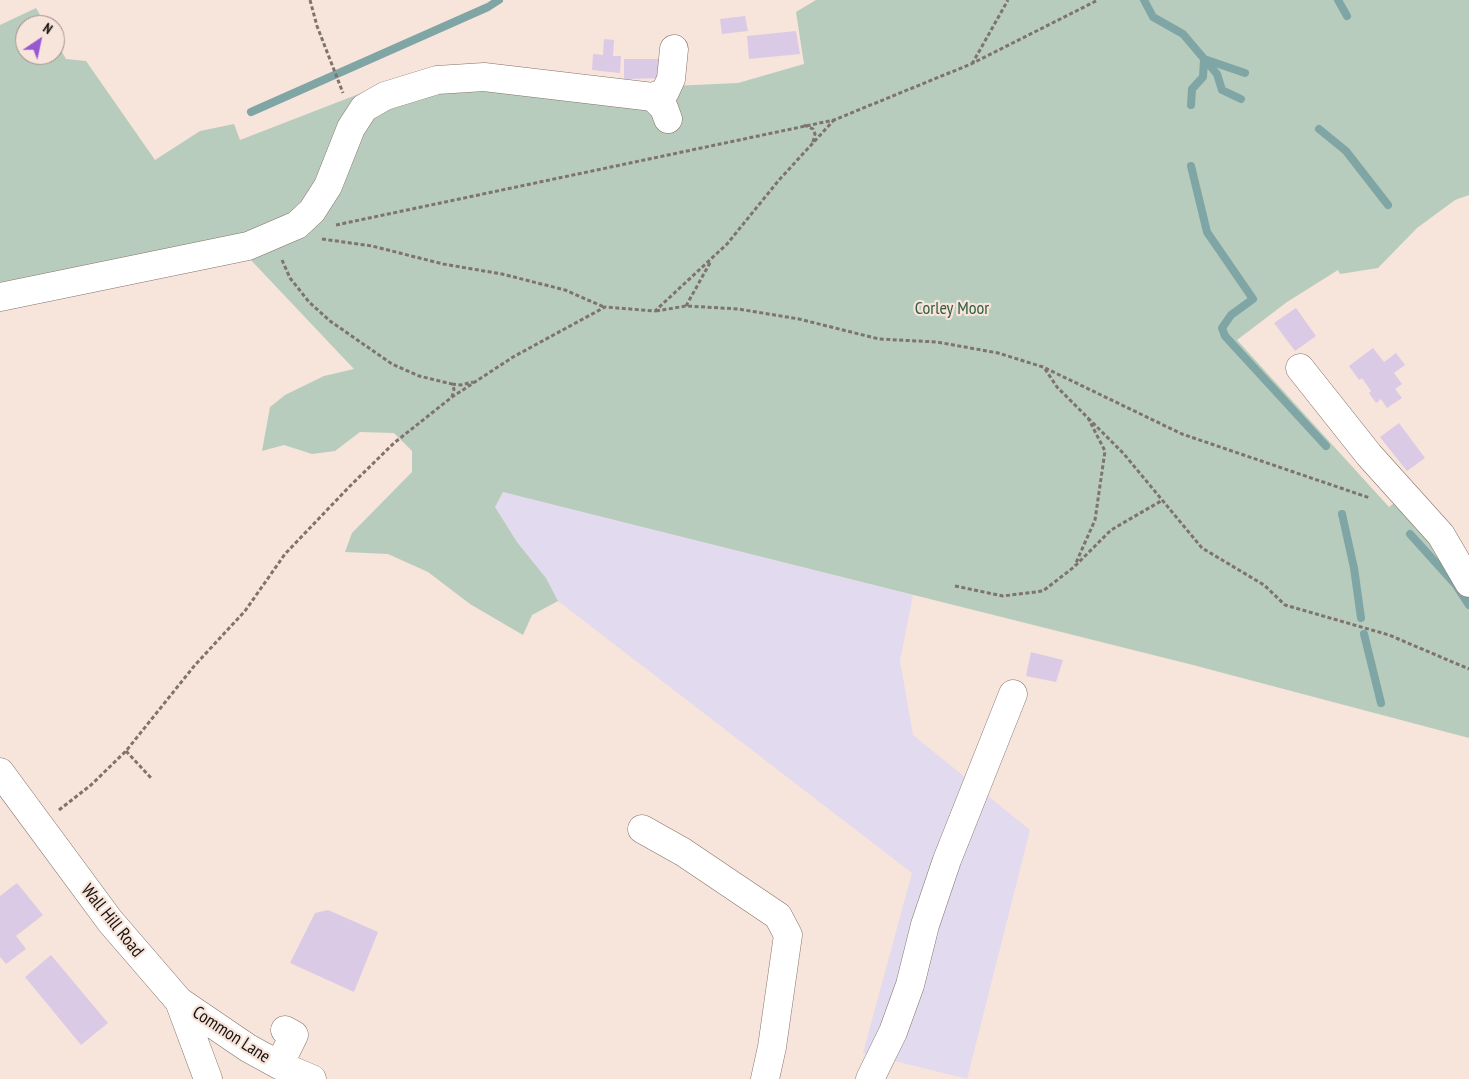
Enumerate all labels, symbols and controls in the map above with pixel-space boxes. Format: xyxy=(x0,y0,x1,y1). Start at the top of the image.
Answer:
north arrow xyxy=(15,15,65,65)
text: N xyxy=(40,19,56,38)
park label: Corley Moor xyxy=(915,298,989,320)
street label: Wall Hill Road xyxy=(76,880,148,962)
street label: Common Lane xyxy=(188,1002,274,1068)

